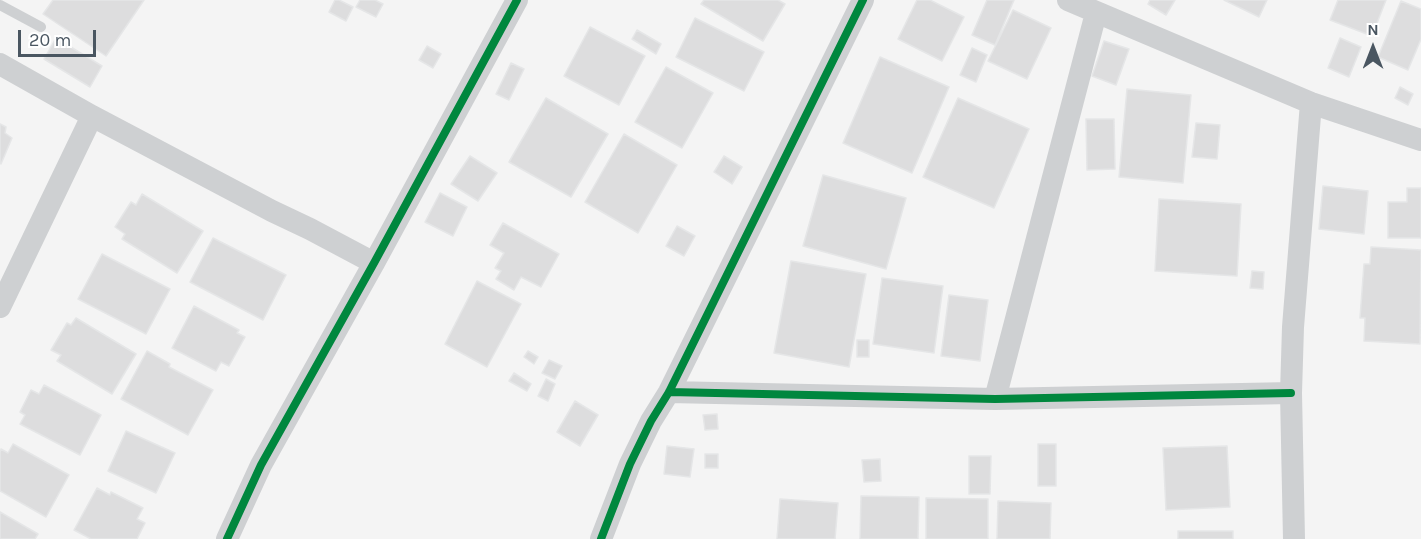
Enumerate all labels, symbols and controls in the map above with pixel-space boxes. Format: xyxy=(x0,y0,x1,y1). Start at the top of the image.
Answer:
scale bar xyxy=(21,18,99,56)
north arrow xyxy=(1343,18,1403,78)
text: N xyxy=(1367,20,1379,39)
text: 20 m xyxy=(29,29,71,51)

